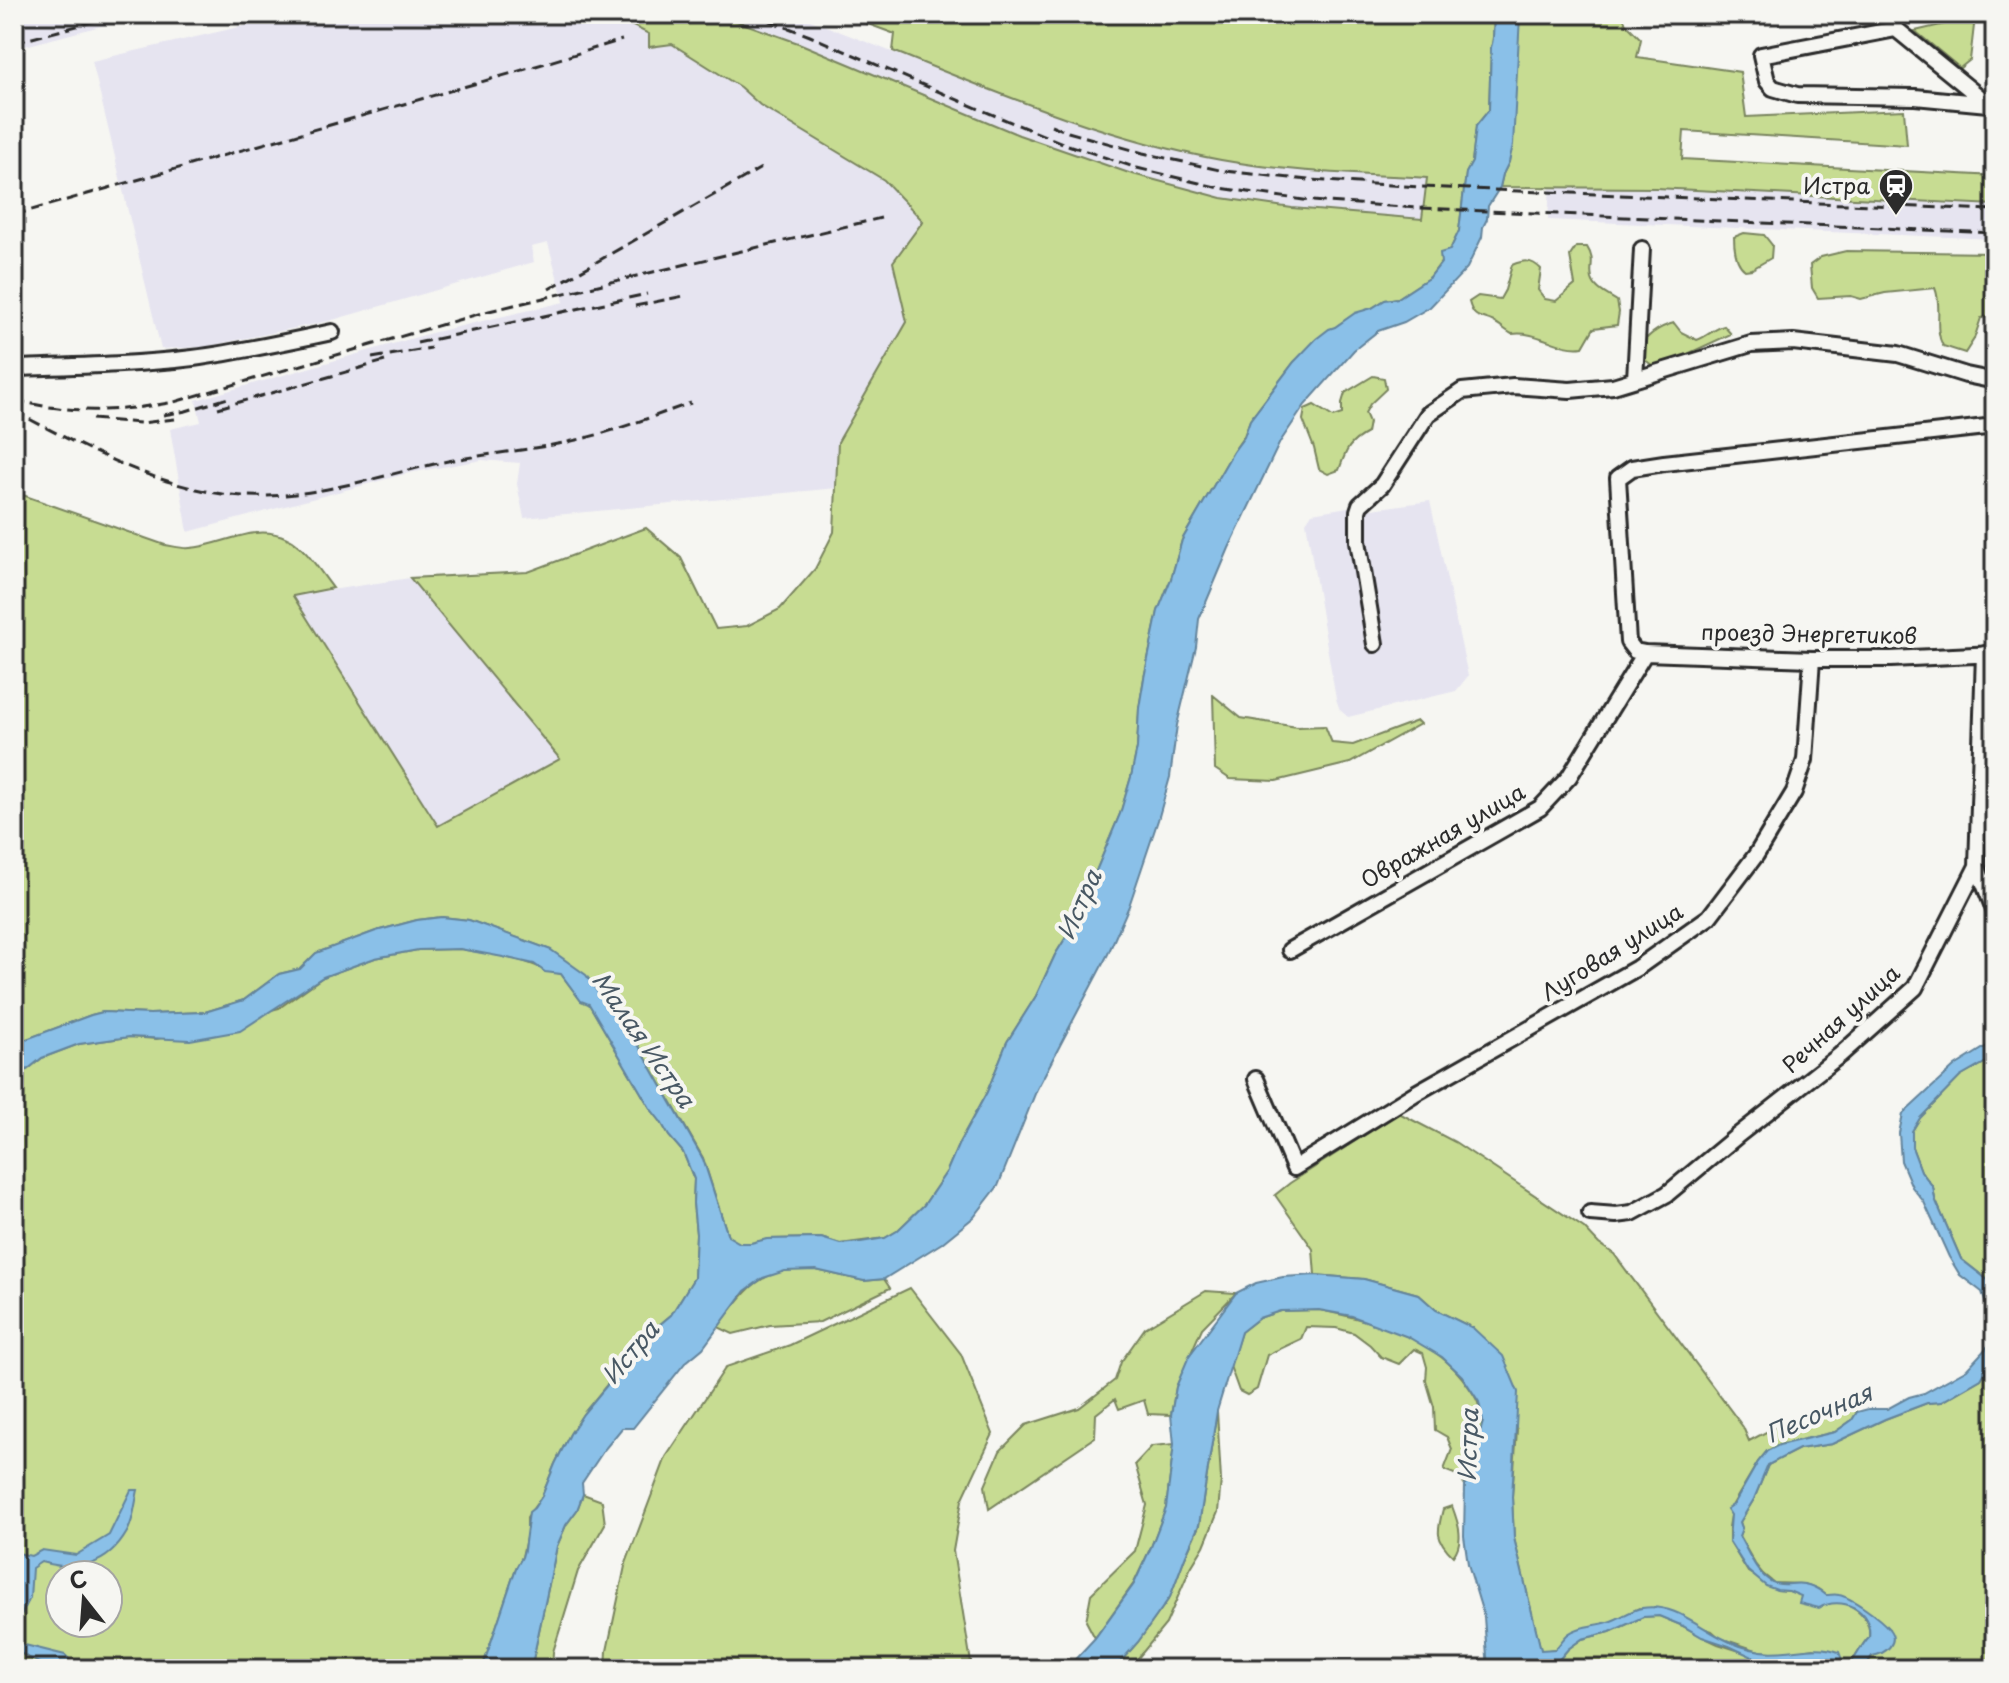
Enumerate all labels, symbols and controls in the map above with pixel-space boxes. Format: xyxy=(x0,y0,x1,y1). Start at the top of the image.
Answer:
station icon: Истра xyxy=(1877,167,1915,217)
place label: Истра xyxy=(1803,168,1870,201)
street label: проезд Энергетиков xyxy=(1701,614,1917,651)
street label: Овражная улица xyxy=(1354,774,1531,895)
water label: Истра xyxy=(1047,863,1110,945)
street label: Луговая улица xyxy=(1534,894,1689,1008)
street label: Речная улица xyxy=(1774,956,1906,1080)
water label: Малая Истра xyxy=(584,964,705,1115)
water label: Истра xyxy=(592,1312,667,1391)
water label: Песочная xyxy=(1759,1373,1879,1451)
water label: Истра xyxy=(1448,1407,1486,1482)
north arrow xyxy=(44,1559,124,1639)
text: С xyxy=(65,1560,90,1597)

